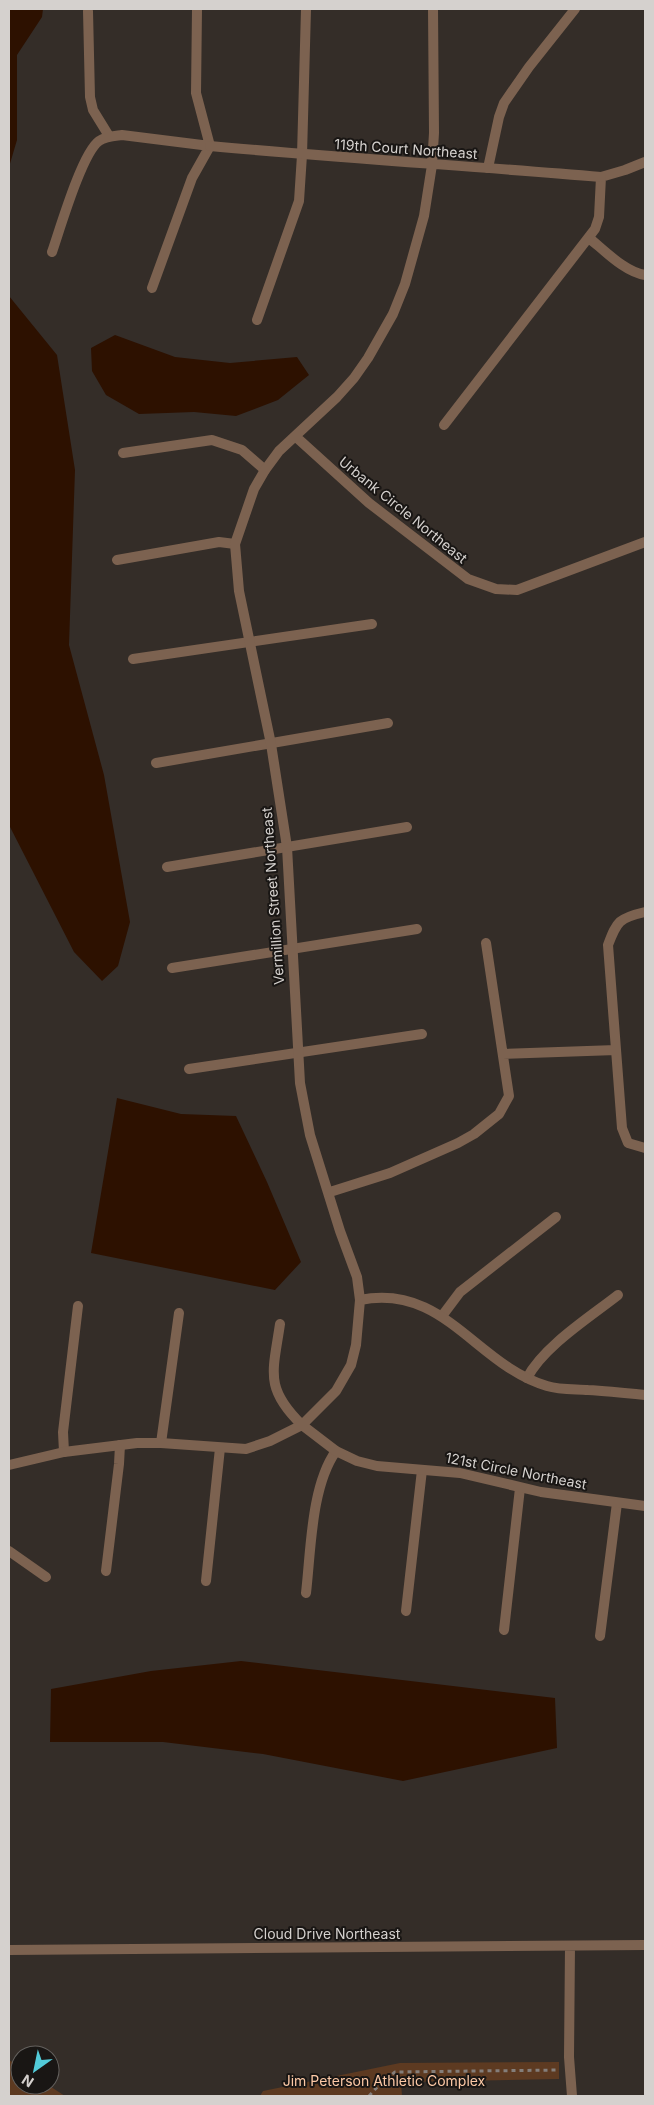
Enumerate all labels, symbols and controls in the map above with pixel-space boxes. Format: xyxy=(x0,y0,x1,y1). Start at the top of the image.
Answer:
street label: 119th Court Northeast xyxy=(334,135,479,162)
street label: Urbank Circle Northeast xyxy=(336,453,471,567)
street label: Vermillion Street Northeast xyxy=(258,806,287,985)
street label: 121st Circle Northeast xyxy=(444,1448,589,1493)
street label: Cloud Drive Northeast xyxy=(254,1925,401,1942)
north arrow xyxy=(10,2045,60,2095)
text: N xyxy=(19,2071,37,2091)
park label: Jim Peterson Athletic Complex xyxy=(283,2072,486,2089)

